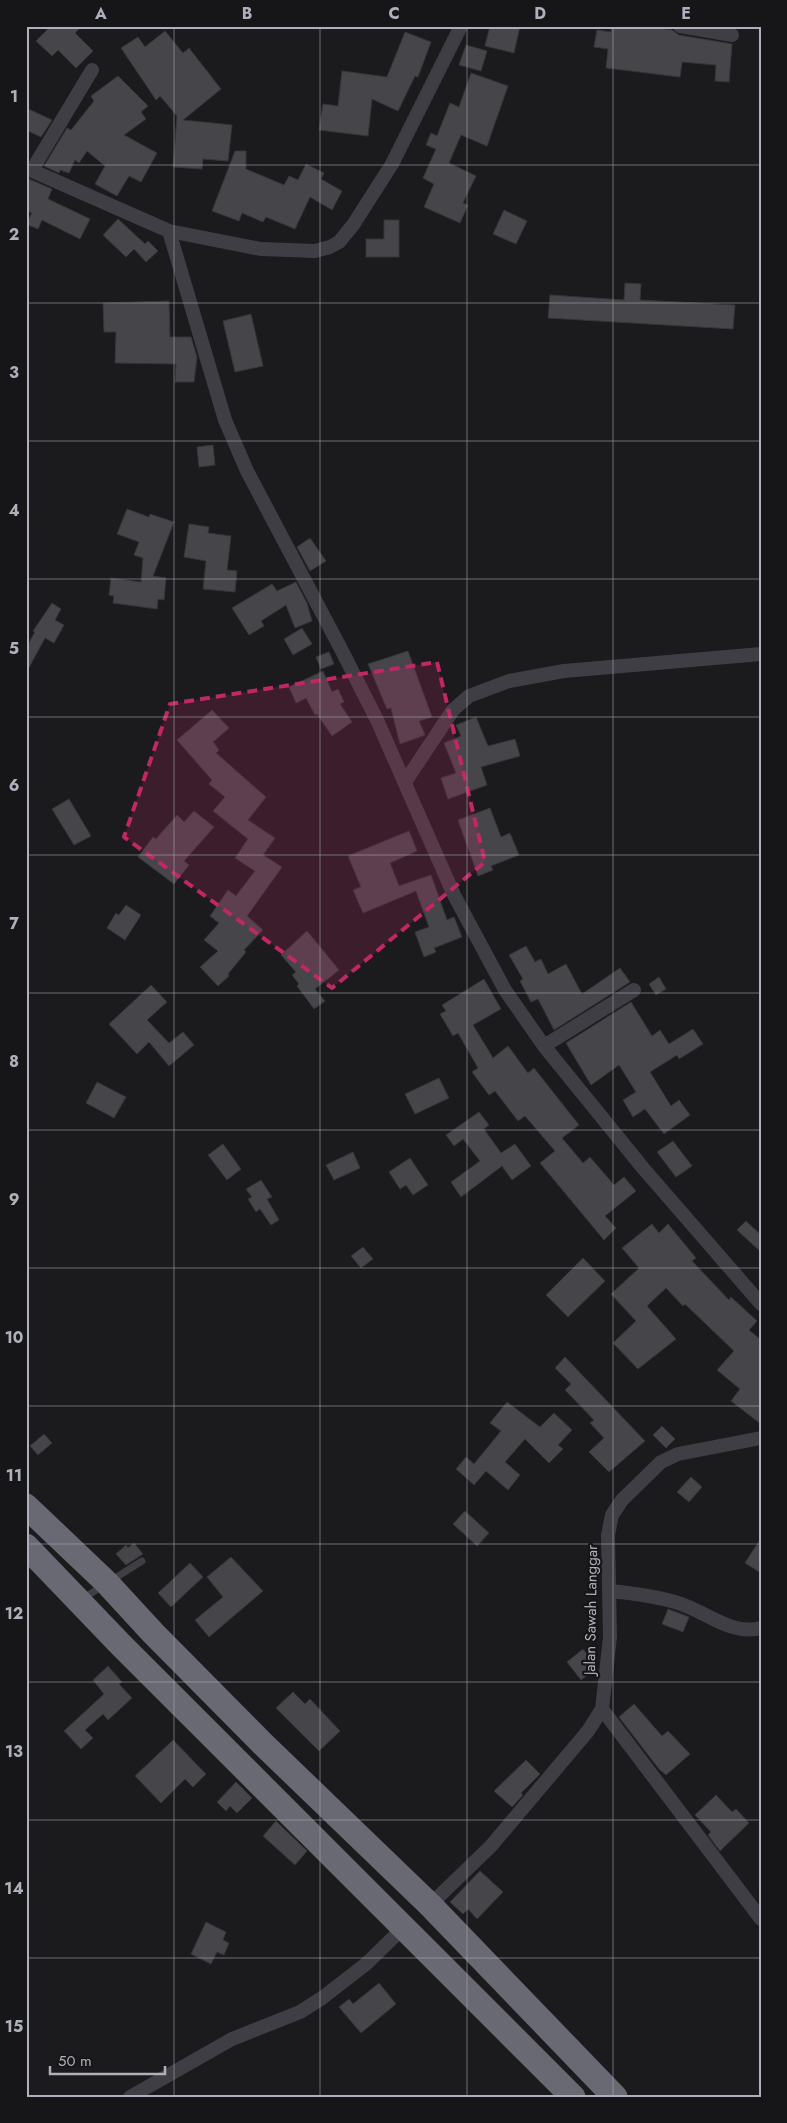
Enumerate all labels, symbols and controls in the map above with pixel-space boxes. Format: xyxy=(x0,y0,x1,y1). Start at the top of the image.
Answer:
text: A xyxy=(94,2,107,25)
text: B xyxy=(242,2,252,25)
text: C xyxy=(388,2,400,25)
text: D xyxy=(534,2,546,25)
text: E xyxy=(681,2,691,25)
text: 1 xyxy=(10,85,18,108)
text: 2 xyxy=(9,223,19,246)
text: 3 xyxy=(9,361,19,384)
text: 4 xyxy=(8,499,20,522)
text: 5 xyxy=(9,637,19,660)
text: 6 xyxy=(9,774,19,797)
text: 7 xyxy=(9,912,19,935)
text: 8 xyxy=(9,1050,19,1073)
text: 9 xyxy=(9,1188,19,1211)
text: 10 xyxy=(5,1326,23,1349)
text: 11 xyxy=(6,1464,22,1487)
street label: Jalan Sawah Langgar xyxy=(579,1544,603,1677)
text: 12 xyxy=(5,1602,23,1625)
text: 13 xyxy=(5,1740,23,1763)
text: 14 xyxy=(4,1877,24,1900)
text: 15 xyxy=(5,2015,23,2038)
scale bar xyxy=(50,2043,165,2075)
text: 50 m xyxy=(58,2050,92,2072)

